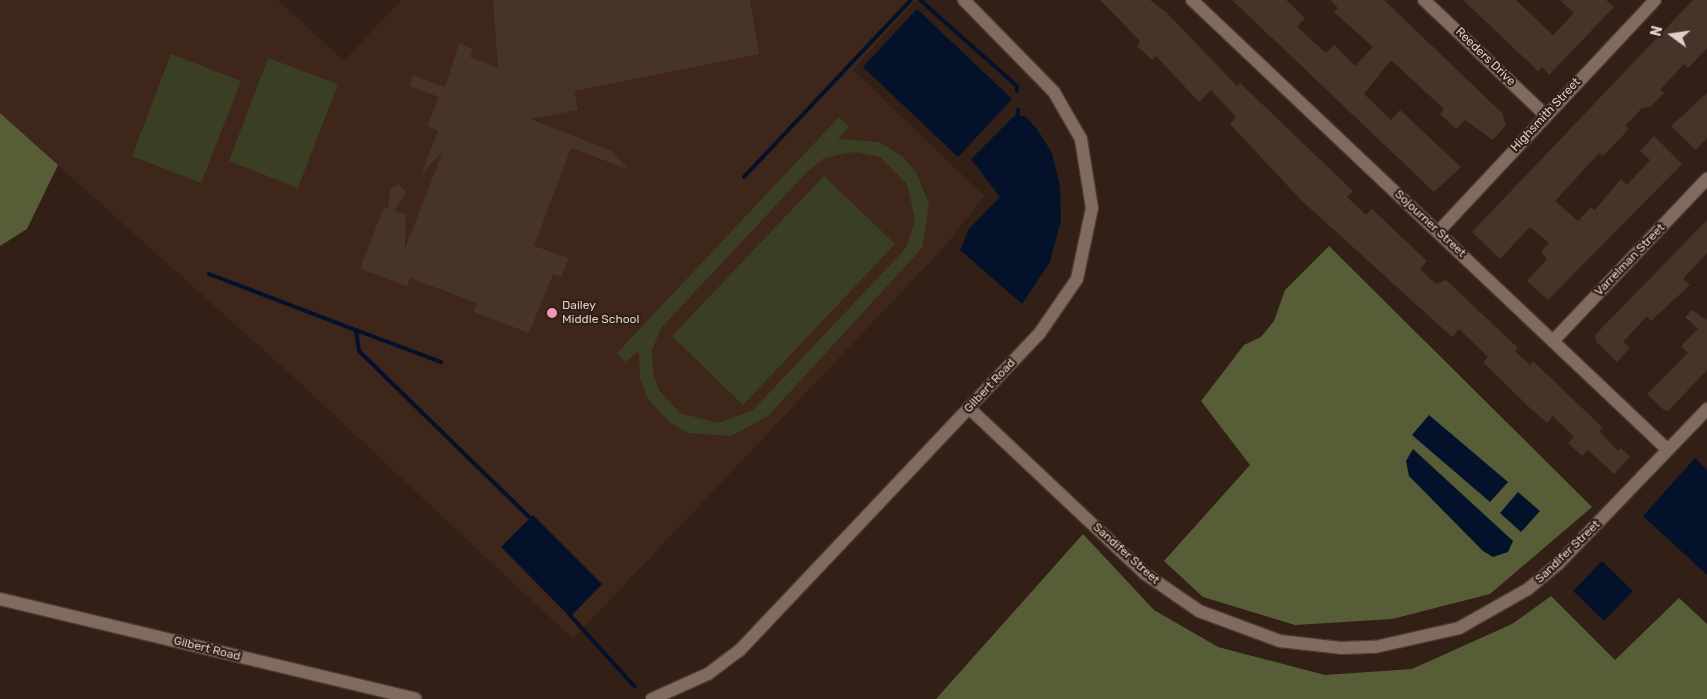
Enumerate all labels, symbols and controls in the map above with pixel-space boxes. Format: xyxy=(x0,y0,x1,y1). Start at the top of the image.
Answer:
north arrow xyxy=(1647,10,1697,60)
text: N xyxy=(1647,24,1666,38)
street label: Reeders Drive xyxy=(1452,25,1518,89)
street label: Highsmith Street xyxy=(1508,75,1584,155)
street label: Sojourner Street xyxy=(1391,187,1469,261)
street label: Varrelman Street xyxy=(1592,221,1668,299)
place label: Dailey Middle School xyxy=(562,299,639,327)
marker: Dailey Middle School xyxy=(546,307,558,319)
street label: Gilbert Road xyxy=(961,356,1019,416)
street label: Sandifer Street xyxy=(1532,517,1604,587)
street label: Sandifer Street xyxy=(1090,520,1162,588)
street label: Gilbert Road xyxy=(172,634,242,664)

